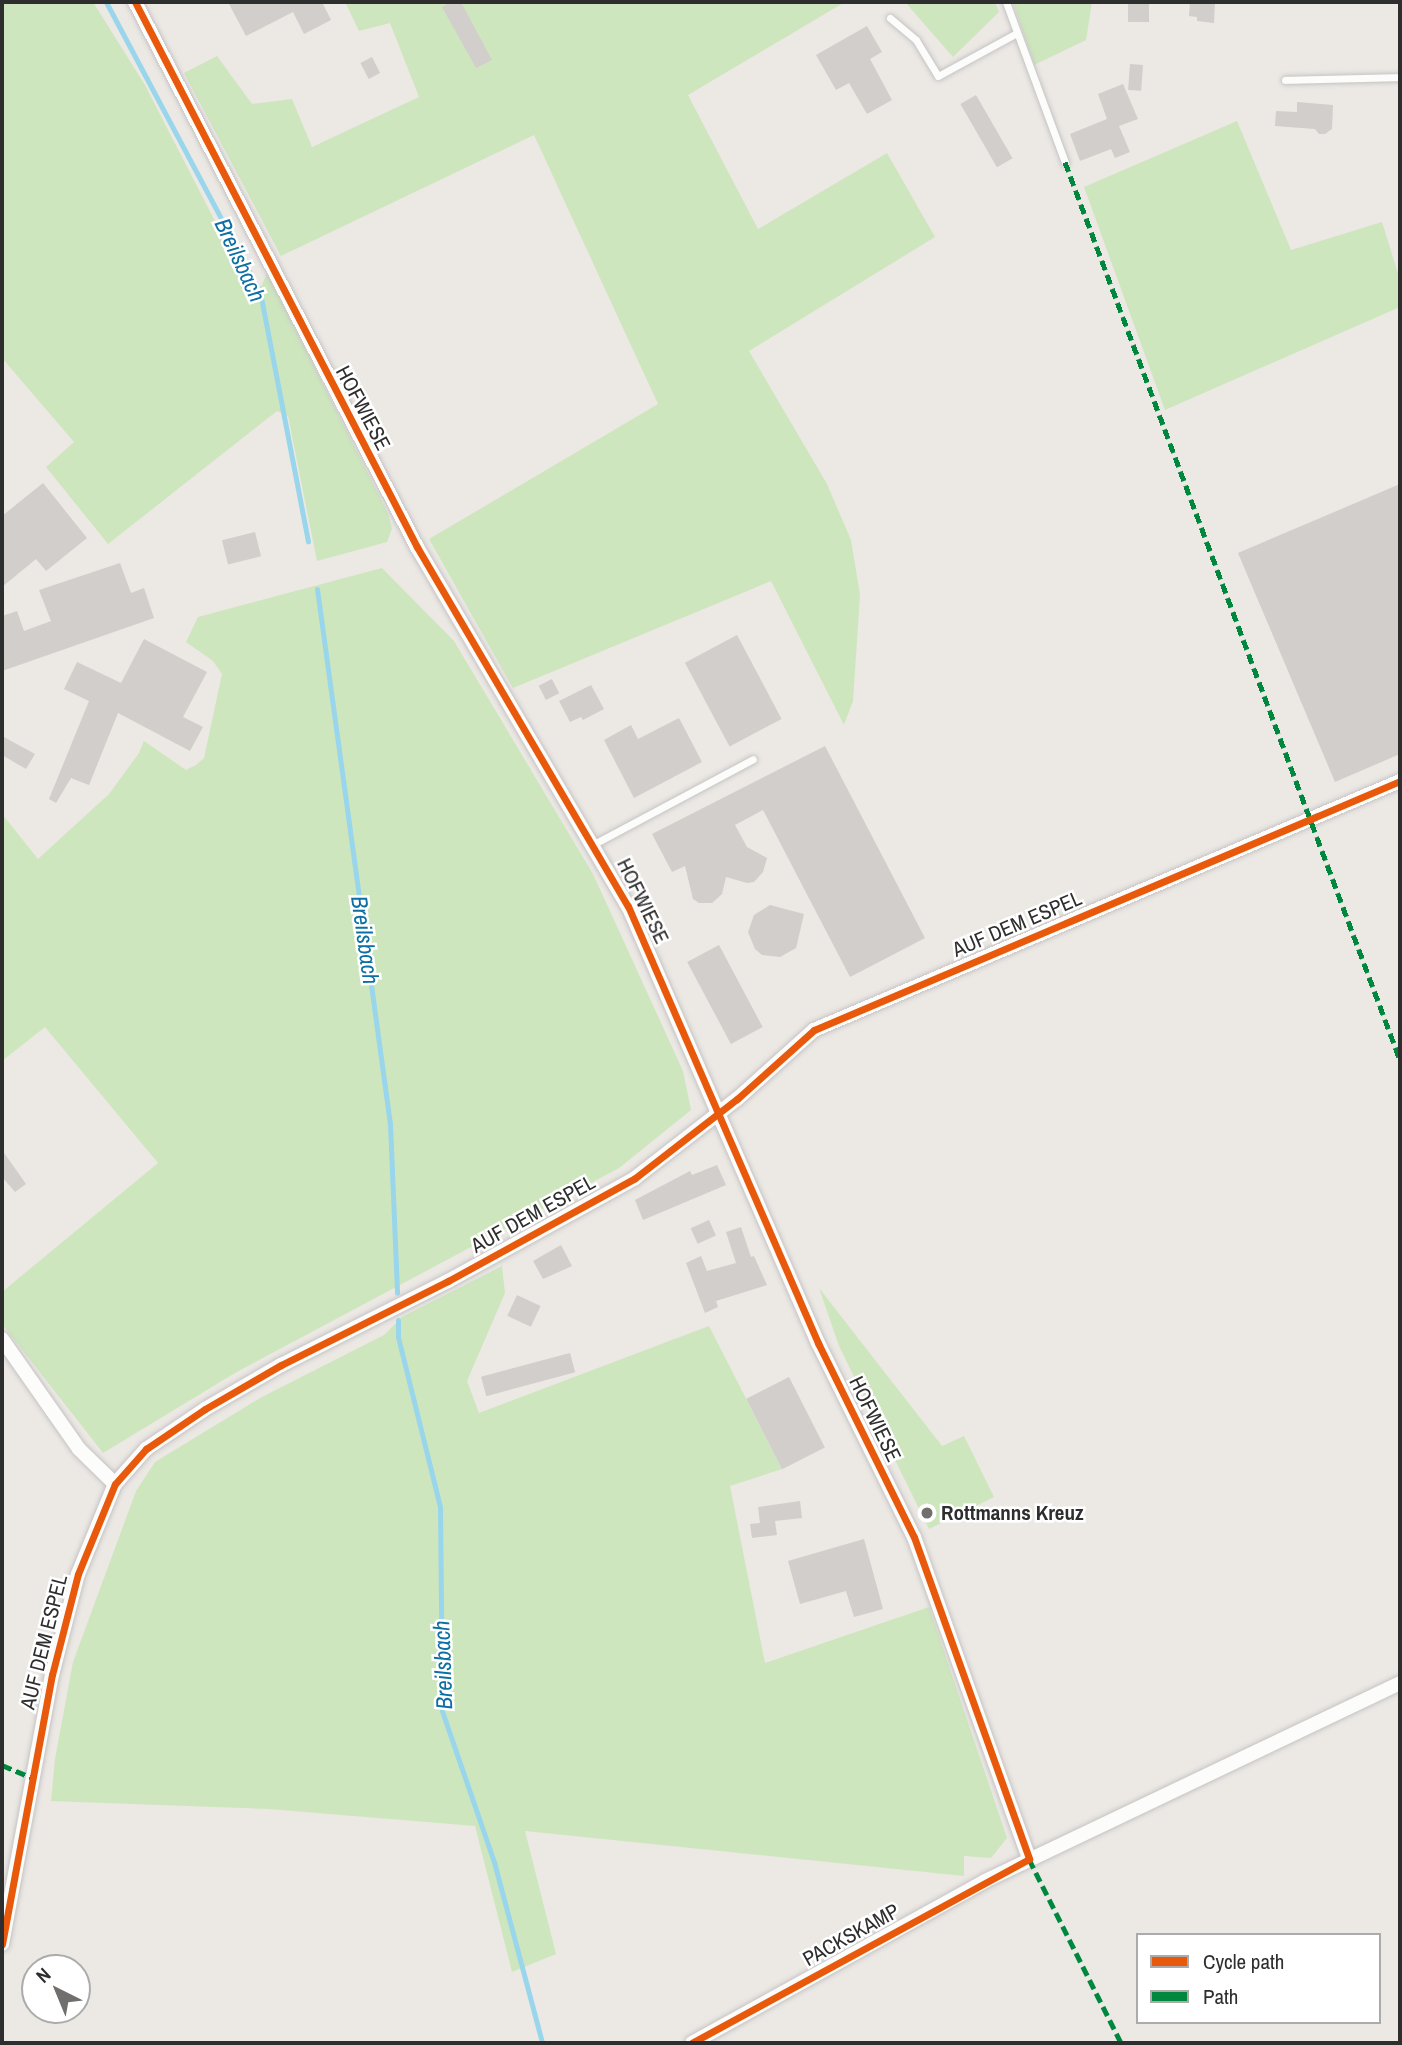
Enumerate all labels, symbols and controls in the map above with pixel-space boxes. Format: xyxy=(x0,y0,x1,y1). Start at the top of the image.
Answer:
water label: Breilsbach xyxy=(209,214,271,306)
street label: HOFWIESE xyxy=(330,362,396,454)
street label: HOFWIESE xyxy=(612,854,674,948)
street label: AUF DEM ESPEL xyxy=(949,885,1085,963)
water label: Breilsbach xyxy=(345,894,385,986)
street label: AUF DEM ESPEL xyxy=(467,1170,599,1258)
street label: HOFWIESE xyxy=(844,1372,906,1466)
place label: Rottmanns Kreuz xyxy=(941,1500,1084,1526)
marker: Rottmanns Kreuz xyxy=(919,1505,935,1521)
street label: AUF DEM ESPEL xyxy=(15,1572,73,1712)
water label: Breilsbach xyxy=(428,1620,458,1710)
street label: PACKSKAMP xyxy=(799,1898,903,1972)
legend xyxy=(1136,1933,1381,2024)
text: Cycle path xyxy=(1203,1947,1284,1976)
north arrow xyxy=(21,1954,91,2024)
text: N xyxy=(30,1962,56,1988)
text: Path xyxy=(1203,1982,1238,2011)

